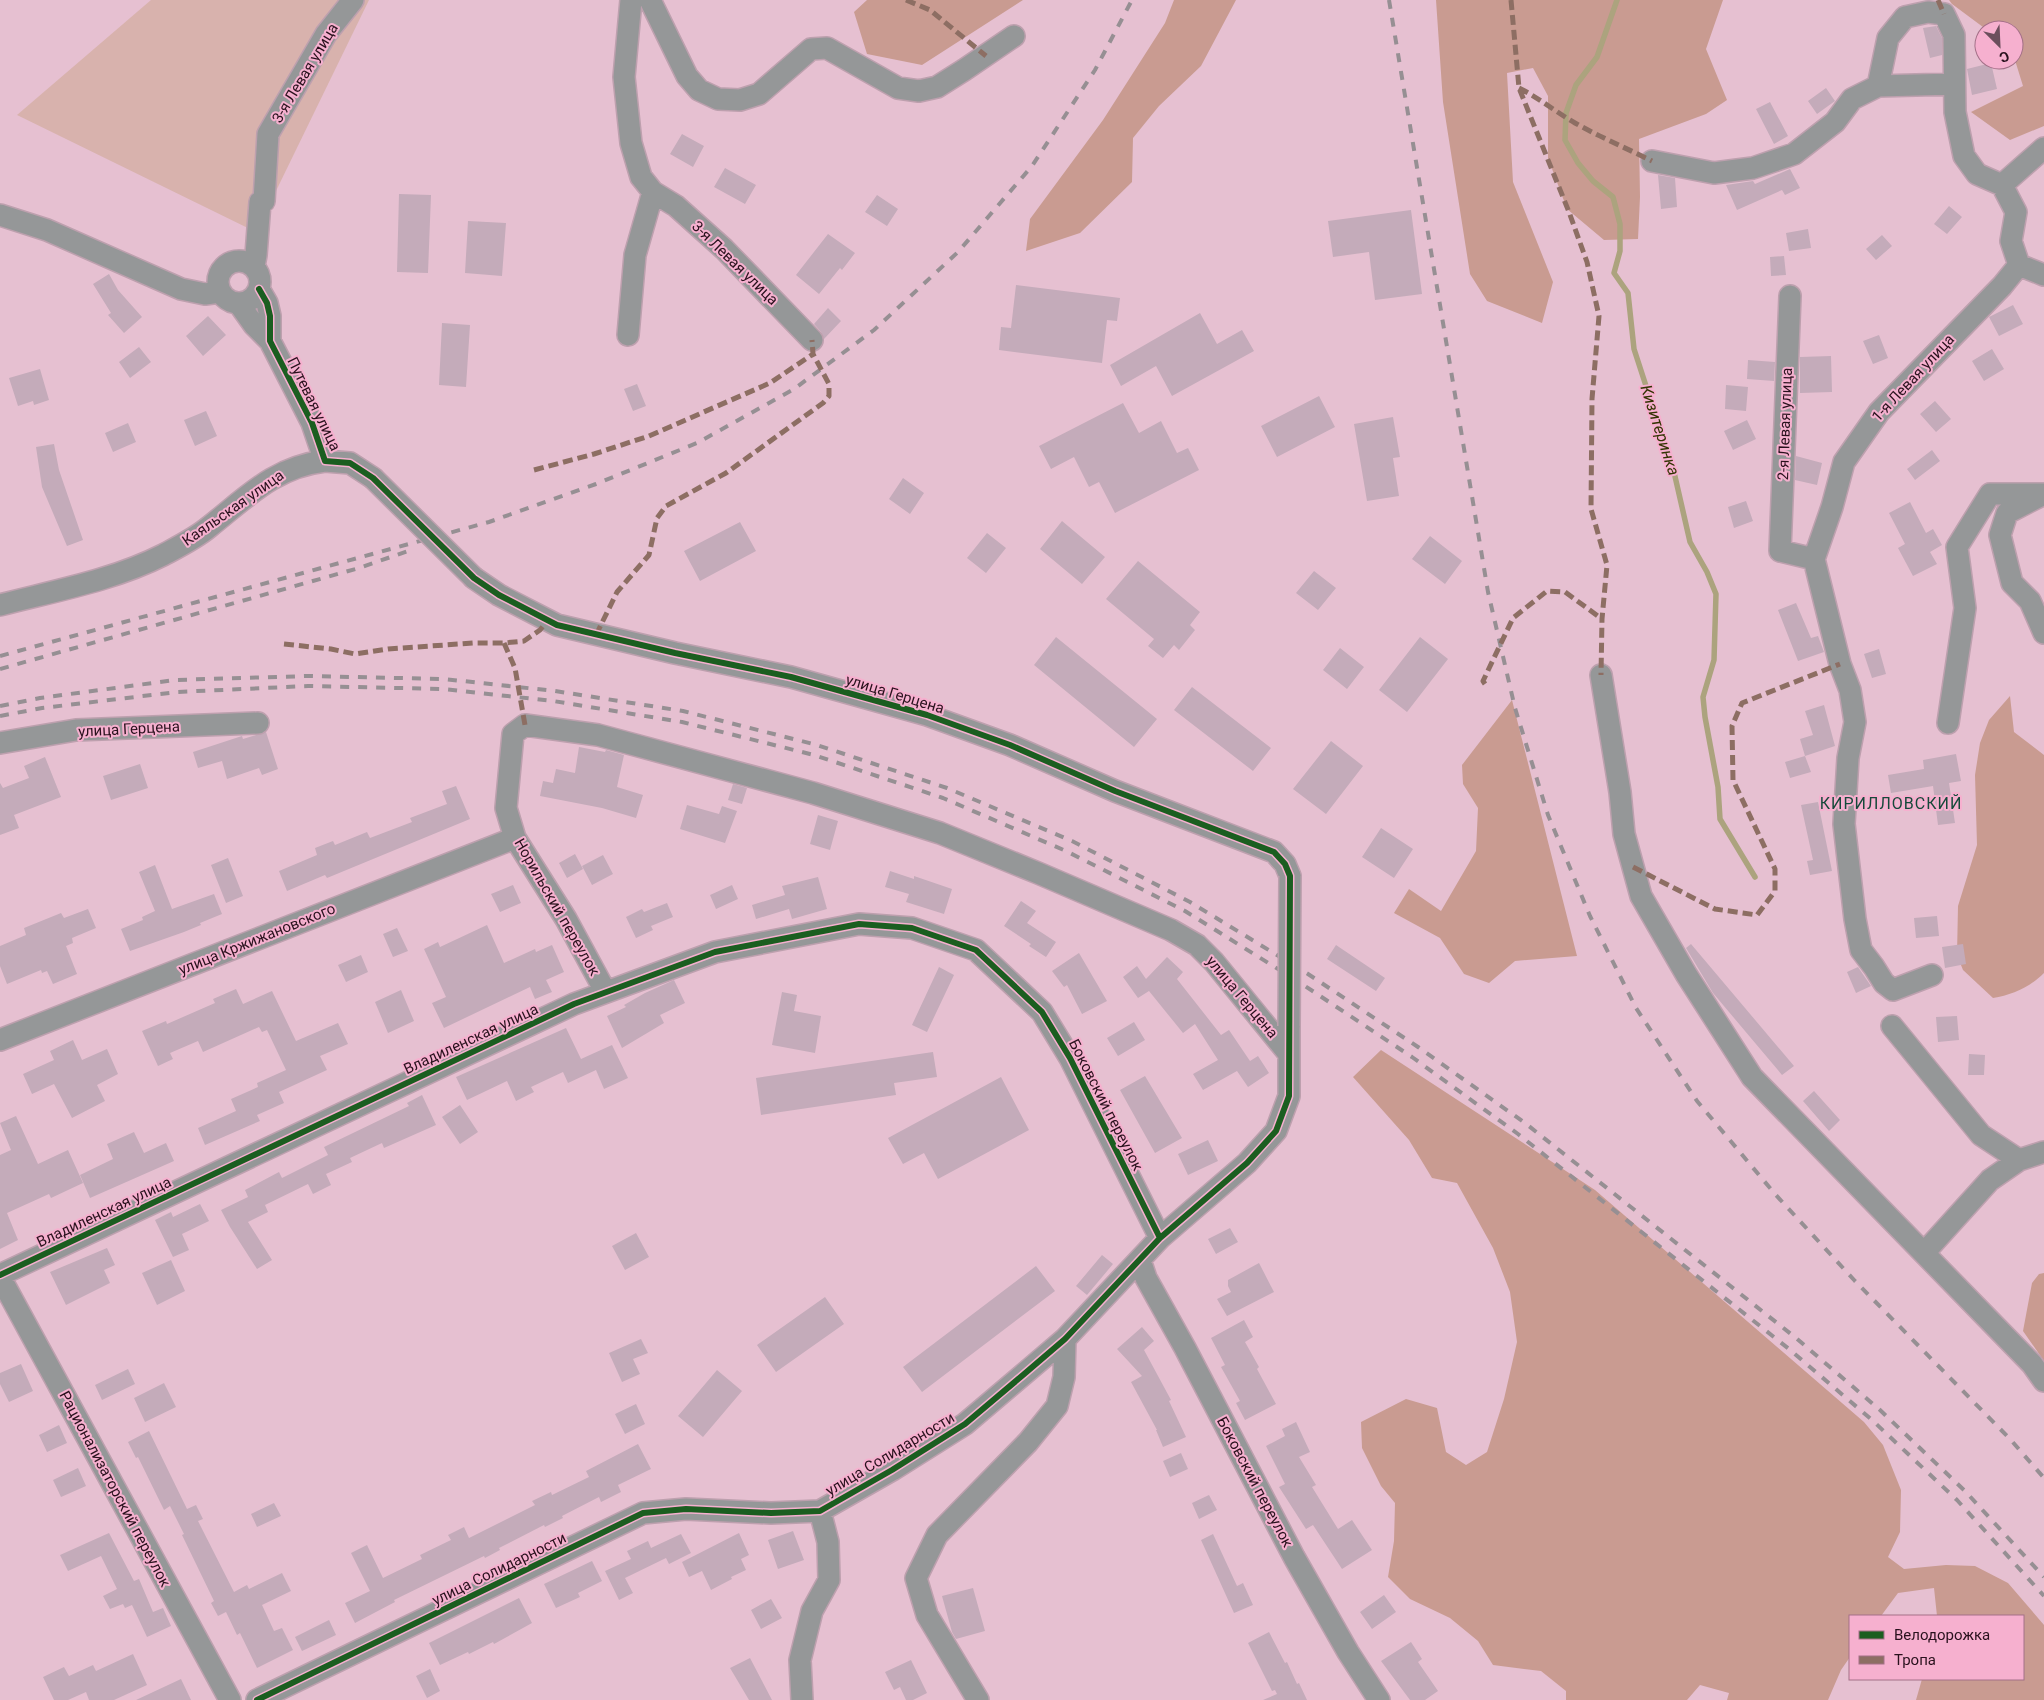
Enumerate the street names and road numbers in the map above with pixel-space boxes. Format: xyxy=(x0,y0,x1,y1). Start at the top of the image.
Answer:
street label: 3-я Левая улица xyxy=(268,20,342,126)
street label: 3-я Левая улица xyxy=(688,217,782,309)
street label: 1-я Левая улица xyxy=(1868,331,1958,425)
street label: Путевая улица xyxy=(283,354,345,454)
street label: 2-я Левая улица xyxy=(1774,367,1796,481)
street label: Каяльская улица xyxy=(179,466,287,550)
street label: улица Герцена xyxy=(844,670,946,718)
street label: улица Герцена xyxy=(78,717,180,741)
street label: Норильский переулок xyxy=(510,835,604,979)
street label: улица Кржижановского xyxy=(176,899,338,979)
street label: улица Герцена xyxy=(1202,952,1282,1042)
street label: Владиленская улица xyxy=(401,1000,541,1078)
street label: Боковский переулок xyxy=(1065,1036,1147,1174)
street label: Владиленская улица xyxy=(34,1173,174,1251)
street label: Рационализаторский переулок xyxy=(56,1388,174,1590)
street label: улица Солидарности xyxy=(822,1408,958,1500)
street label: Боковский переулок xyxy=(1213,1414,1297,1550)
street label: улица Солидарности xyxy=(429,1529,569,1609)

